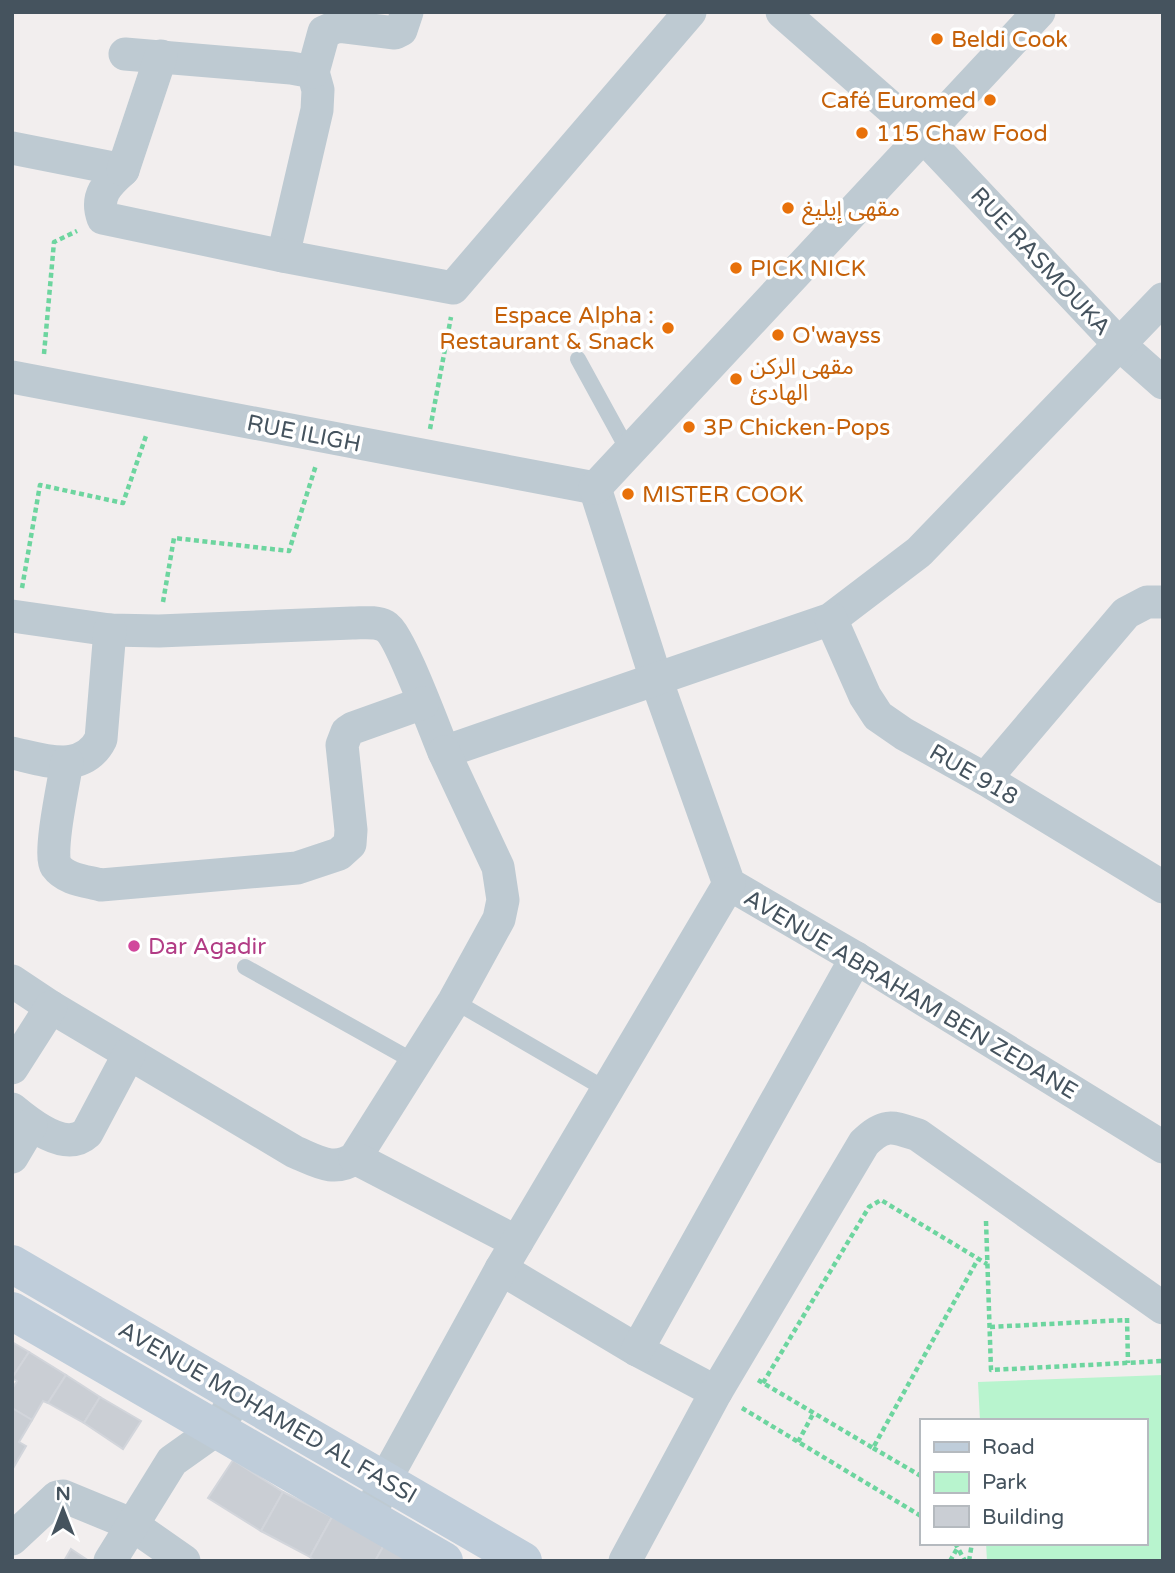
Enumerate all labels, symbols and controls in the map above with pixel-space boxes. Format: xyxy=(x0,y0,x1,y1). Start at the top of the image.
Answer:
place label: Beldi Cook xyxy=(951,26,1068,54)
marker: Beldi Cook xyxy=(929,31,945,47)
place label: Café Euromed xyxy=(821,87,976,115)
marker: Café Euromed xyxy=(982,92,998,108)
place label: 115 Chaw Food xyxy=(876,120,1048,148)
marker: 115 Chaw Food xyxy=(854,125,870,141)
street label: RUE RASMOUKA xyxy=(964,182,1116,342)
place label: مقهى إيليغ xyxy=(802,195,900,225)
marker: مقهى إيليغ xyxy=(780,200,796,216)
place label: PICK NICK xyxy=(750,255,866,283)
marker: PICK NICK xyxy=(728,260,744,276)
place label: Espace Alpha : Restaurant & Snack xyxy=(439,302,654,356)
marker: Espace Alpha : Restaurant & Snack xyxy=(660,320,676,336)
place label: O'wayss xyxy=(792,322,881,350)
marker: O'wayss xyxy=(770,327,786,343)
place label: مقهى الركن الهادئ xyxy=(750,353,854,407)
marker: مقهى الركن الهادئ xyxy=(728,371,744,387)
street label: RUE ILIGH xyxy=(244,409,363,459)
place label: 3P Chicken-Pops xyxy=(703,414,890,442)
marker: 3P Chicken-Pops xyxy=(681,419,697,435)
place label: MISTER COOK xyxy=(642,481,803,509)
marker: MISTER COOK xyxy=(620,486,636,502)
street label: RUE 918 xyxy=(924,738,1023,811)
street label: AVENUE ABRAHAM BEN ZEDANE xyxy=(739,884,1082,1106)
place label: Dar Agadir xyxy=(148,933,266,961)
marker: Dar Agadir xyxy=(126,938,142,954)
street label: AVENUE MOHAMED AL FASSI xyxy=(113,1316,422,1510)
legend xyxy=(920,1419,1147,1545)
text: Road xyxy=(982,1435,1035,1460)
text: Park xyxy=(982,1470,1027,1495)
north arrow xyxy=(28,1475,98,1545)
text: N xyxy=(55,1483,71,1505)
text: Building xyxy=(982,1505,1064,1530)

